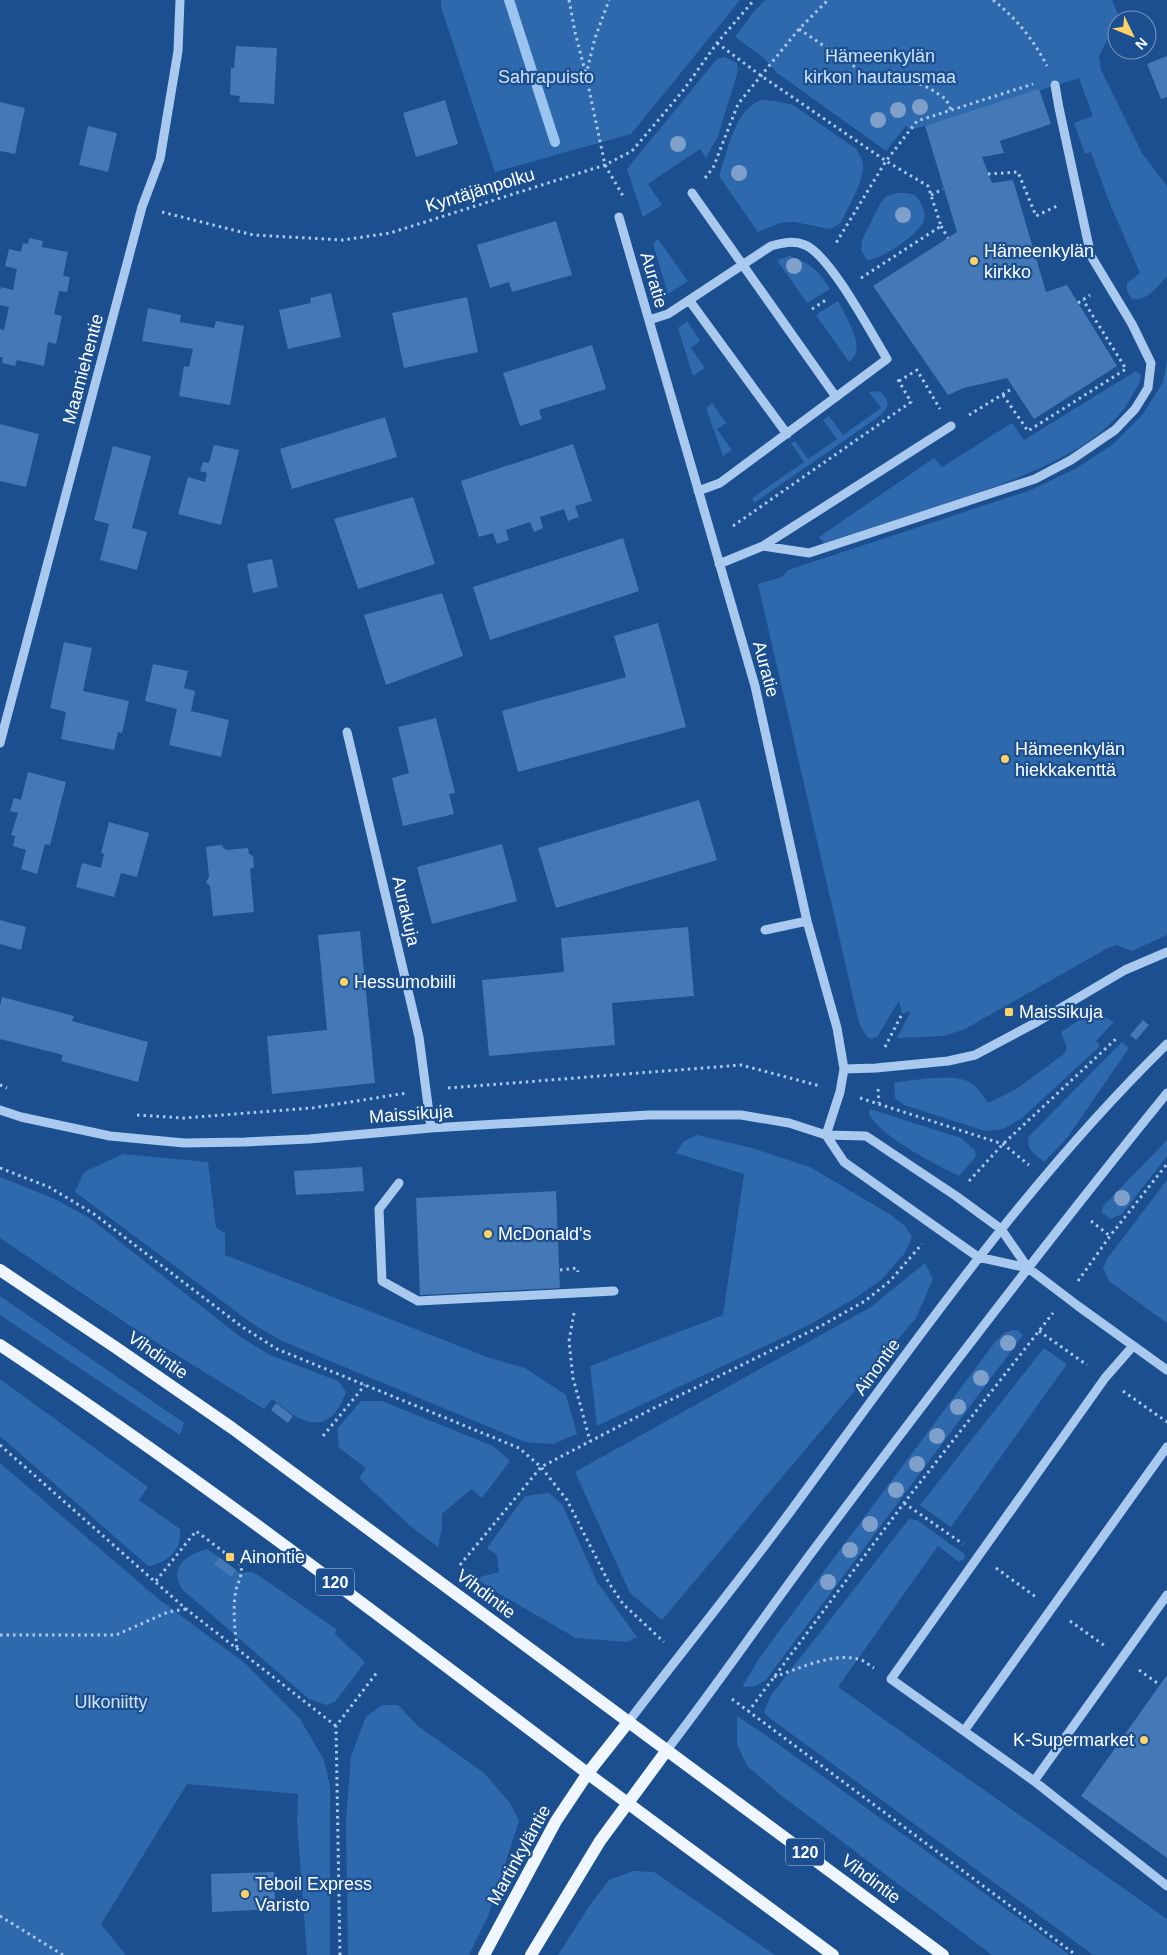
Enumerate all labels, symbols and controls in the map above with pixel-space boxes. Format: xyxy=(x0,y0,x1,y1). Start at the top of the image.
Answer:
north arrow xyxy=(1107,10,1157,60)
text: N xyxy=(1132,35,1151,53)
park label: Hämeenkylän kirkon hautausmaa xyxy=(804,46,957,87)
park label: Sahrapuisto xyxy=(498,67,594,87)
street label: Kyntäjänpolku xyxy=(423,164,537,216)
place label: Hämeenkylän kirkko xyxy=(984,241,1094,282)
street label: Auratie xyxy=(637,250,671,310)
marker: Hämeenkylän kirkko xyxy=(968,255,980,267)
street label: Maamiehentie xyxy=(59,312,107,426)
street label: Auratie xyxy=(749,639,783,699)
place label: Hämeenkylän hiekkakenttä xyxy=(1015,739,1125,780)
marker: Hämeenkylän hiekkakenttä xyxy=(999,753,1011,765)
street label: Aurakuja xyxy=(388,874,424,949)
place label: Hessumobiili xyxy=(354,972,456,992)
marker: Hessumobiili xyxy=(338,976,350,988)
place label: Maissikuja xyxy=(1019,1002,1104,1022)
marker: Maissikuja xyxy=(1003,1006,1015,1018)
street label: Maissikuja xyxy=(368,1101,455,1127)
place label: McDonald's xyxy=(498,1224,591,1244)
marker: McDonald's xyxy=(482,1228,494,1240)
street label: Vihdintie xyxy=(124,1327,192,1383)
street label: Ainontie xyxy=(850,1335,904,1399)
place label: Ainontie xyxy=(240,1547,305,1567)
marker: Ainontie xyxy=(224,1551,236,1563)
street label: Vihdintie xyxy=(453,1565,519,1623)
road number: 120 xyxy=(316,1568,354,1595)
park label: Ulkoniitty xyxy=(74,1692,148,1712)
place label: K-Supermarket xyxy=(1013,1730,1134,1750)
marker: K-Supermarket xyxy=(1138,1734,1150,1746)
street label: Martinkyläntie xyxy=(483,1802,555,1908)
road number: 120 xyxy=(786,1838,824,1865)
street label: Vihdintie xyxy=(838,1850,904,1908)
place label: Teboil Express Varisto xyxy=(255,1874,372,1915)
marker: Teboil Express Varisto xyxy=(239,1888,251,1900)

